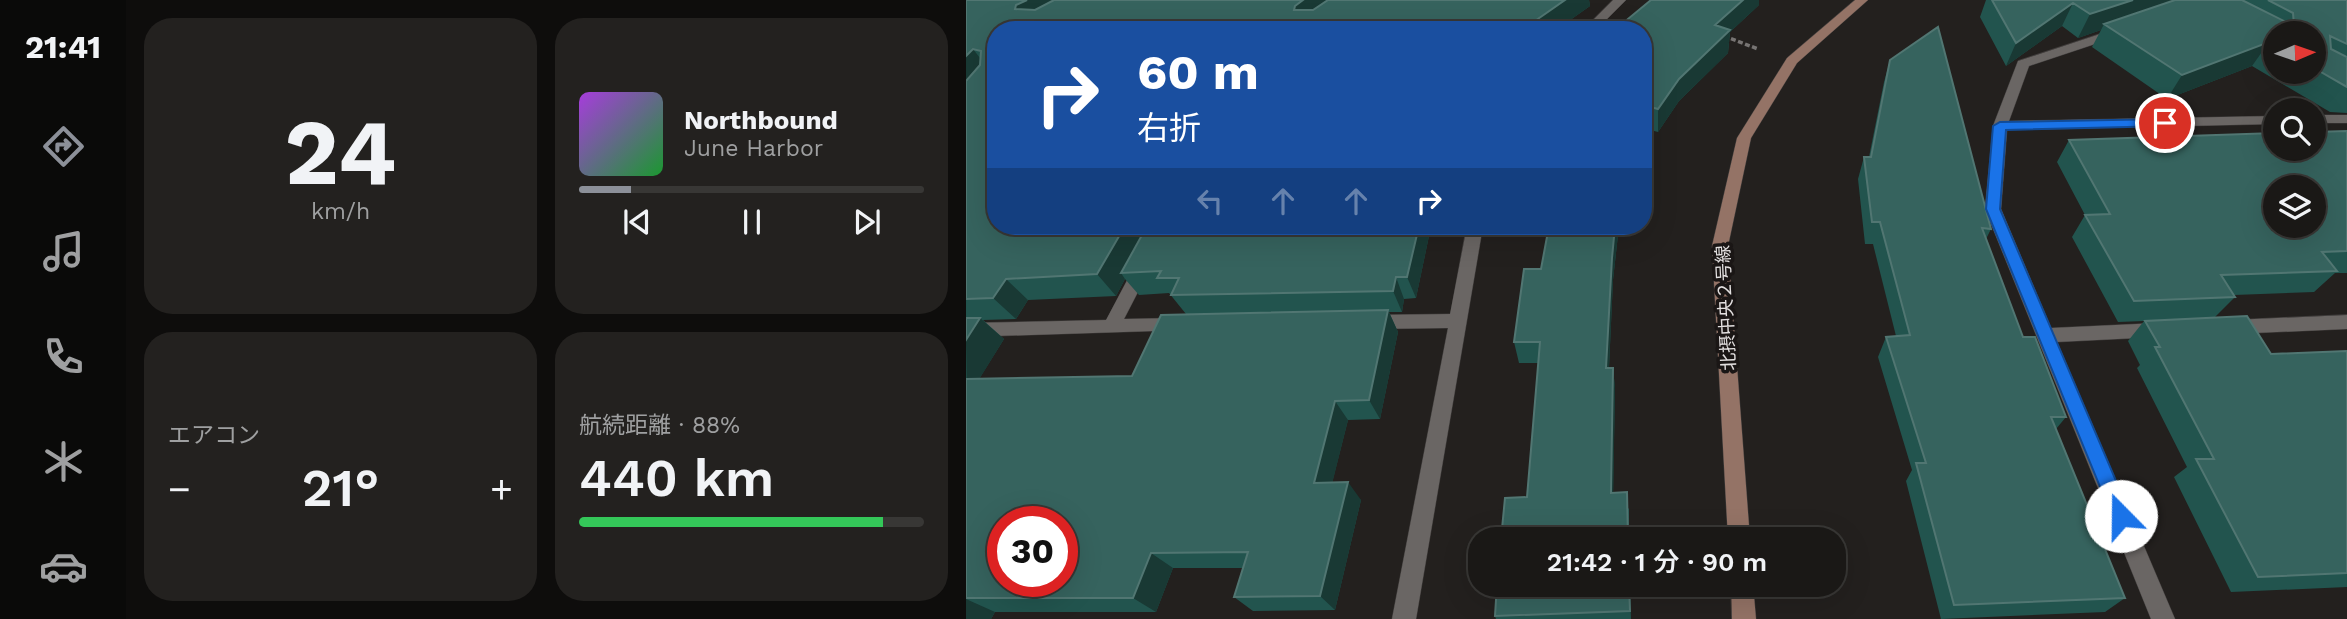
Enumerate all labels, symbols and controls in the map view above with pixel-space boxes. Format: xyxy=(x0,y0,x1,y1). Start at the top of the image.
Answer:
north arrow xyxy=(2263,21,2326,84)
map controls xyxy=(2263,21,2326,238)
text: 21:41 xyxy=(25,28,101,66)
text: 60 m xyxy=(1137,43,1259,101)
icon: right xyxy=(1022,49,1113,140)
pin xyxy=(2135,93,2195,153)
button: search xyxy=(2263,98,2326,161)
text: 24 xyxy=(285,99,396,206)
icon: arrive xyxy=(2146,104,2184,142)
text: Northbound xyxy=(684,105,838,135)
text: 右折 xyxy=(1137,109,1201,147)
icon: directions xyxy=(39,122,88,171)
text: June Harbor xyxy=(684,135,823,162)
button: layers xyxy=(2263,175,2326,238)
icon: left xyxy=(1191,182,1229,220)
icon: ahead xyxy=(1264,182,1302,220)
icon: ahead xyxy=(1337,182,1375,220)
icon: right xyxy=(1410,182,1448,220)
text: km/h xyxy=(311,198,370,225)
icon: previous xyxy=(618,203,656,241)
icon: pause xyxy=(733,203,771,241)
icon: next xyxy=(848,203,886,241)
icon: music xyxy=(39,227,88,276)
street label: 北摂中央２号線 xyxy=(1712,245,1739,371)
icon: phone xyxy=(39,332,88,381)
text: 航続距離 · 88% xyxy=(579,412,740,439)
text: エアコン xyxy=(168,422,260,449)
icon: climate xyxy=(39,437,88,486)
text: 440 km xyxy=(579,448,774,509)
text: 21° xyxy=(302,458,379,519)
text: − xyxy=(168,467,191,511)
text: + xyxy=(490,467,513,511)
position arrow xyxy=(2084,479,2158,553)
speed limit sign: 30 xyxy=(987,506,1078,597)
icon: car xyxy=(39,542,88,591)
text: 21:42 · 1 分 · 90 m xyxy=(1547,547,1767,577)

